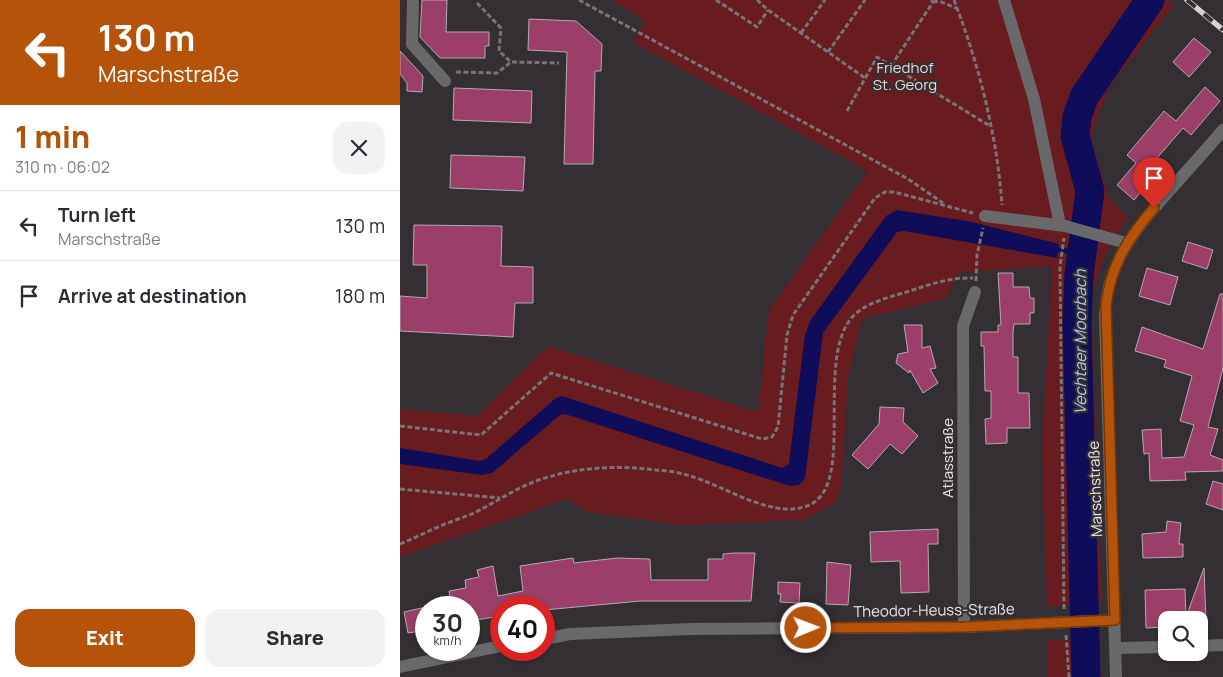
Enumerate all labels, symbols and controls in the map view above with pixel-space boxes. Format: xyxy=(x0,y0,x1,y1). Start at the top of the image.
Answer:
text: 130 m xyxy=(98,14,195,62)
icon: left xyxy=(15,20,80,85)
park label: Friedhof St. Georg xyxy=(873,57,937,95)
text: Marschstraße xyxy=(98,59,239,89)
text: 1 min xyxy=(15,116,90,157)
button: close xyxy=(333,122,385,174)
text: 310 m · 06:02 xyxy=(15,156,110,178)
pin xyxy=(1133,157,1175,208)
icon: arrive xyxy=(1140,164,1168,192)
text: Turn left xyxy=(58,202,136,228)
icon: left xyxy=(15,212,43,240)
text: 130 m xyxy=(336,213,385,239)
text: Marschstraße xyxy=(58,228,161,250)
water label: Vechtaer Moorbach xyxy=(1069,269,1091,414)
icon: arrive xyxy=(15,282,43,310)
text: Arrive at destination xyxy=(58,283,247,309)
text: 180 m xyxy=(335,283,385,309)
street label: Atlasstraße xyxy=(937,418,958,498)
street label: Marschstraße xyxy=(1083,440,1107,537)
speed limit sign: 40 xyxy=(490,596,555,661)
street label: Theodor-Heuss-Straße xyxy=(853,598,1015,622)
position arrow xyxy=(779,601,831,653)
text: 30 xyxy=(432,605,463,640)
button: Exit xyxy=(15,609,195,667)
button: Share xyxy=(205,609,385,667)
map controls xyxy=(1158,611,1208,661)
button: search xyxy=(1158,611,1208,661)
text: km/h xyxy=(434,632,461,649)

